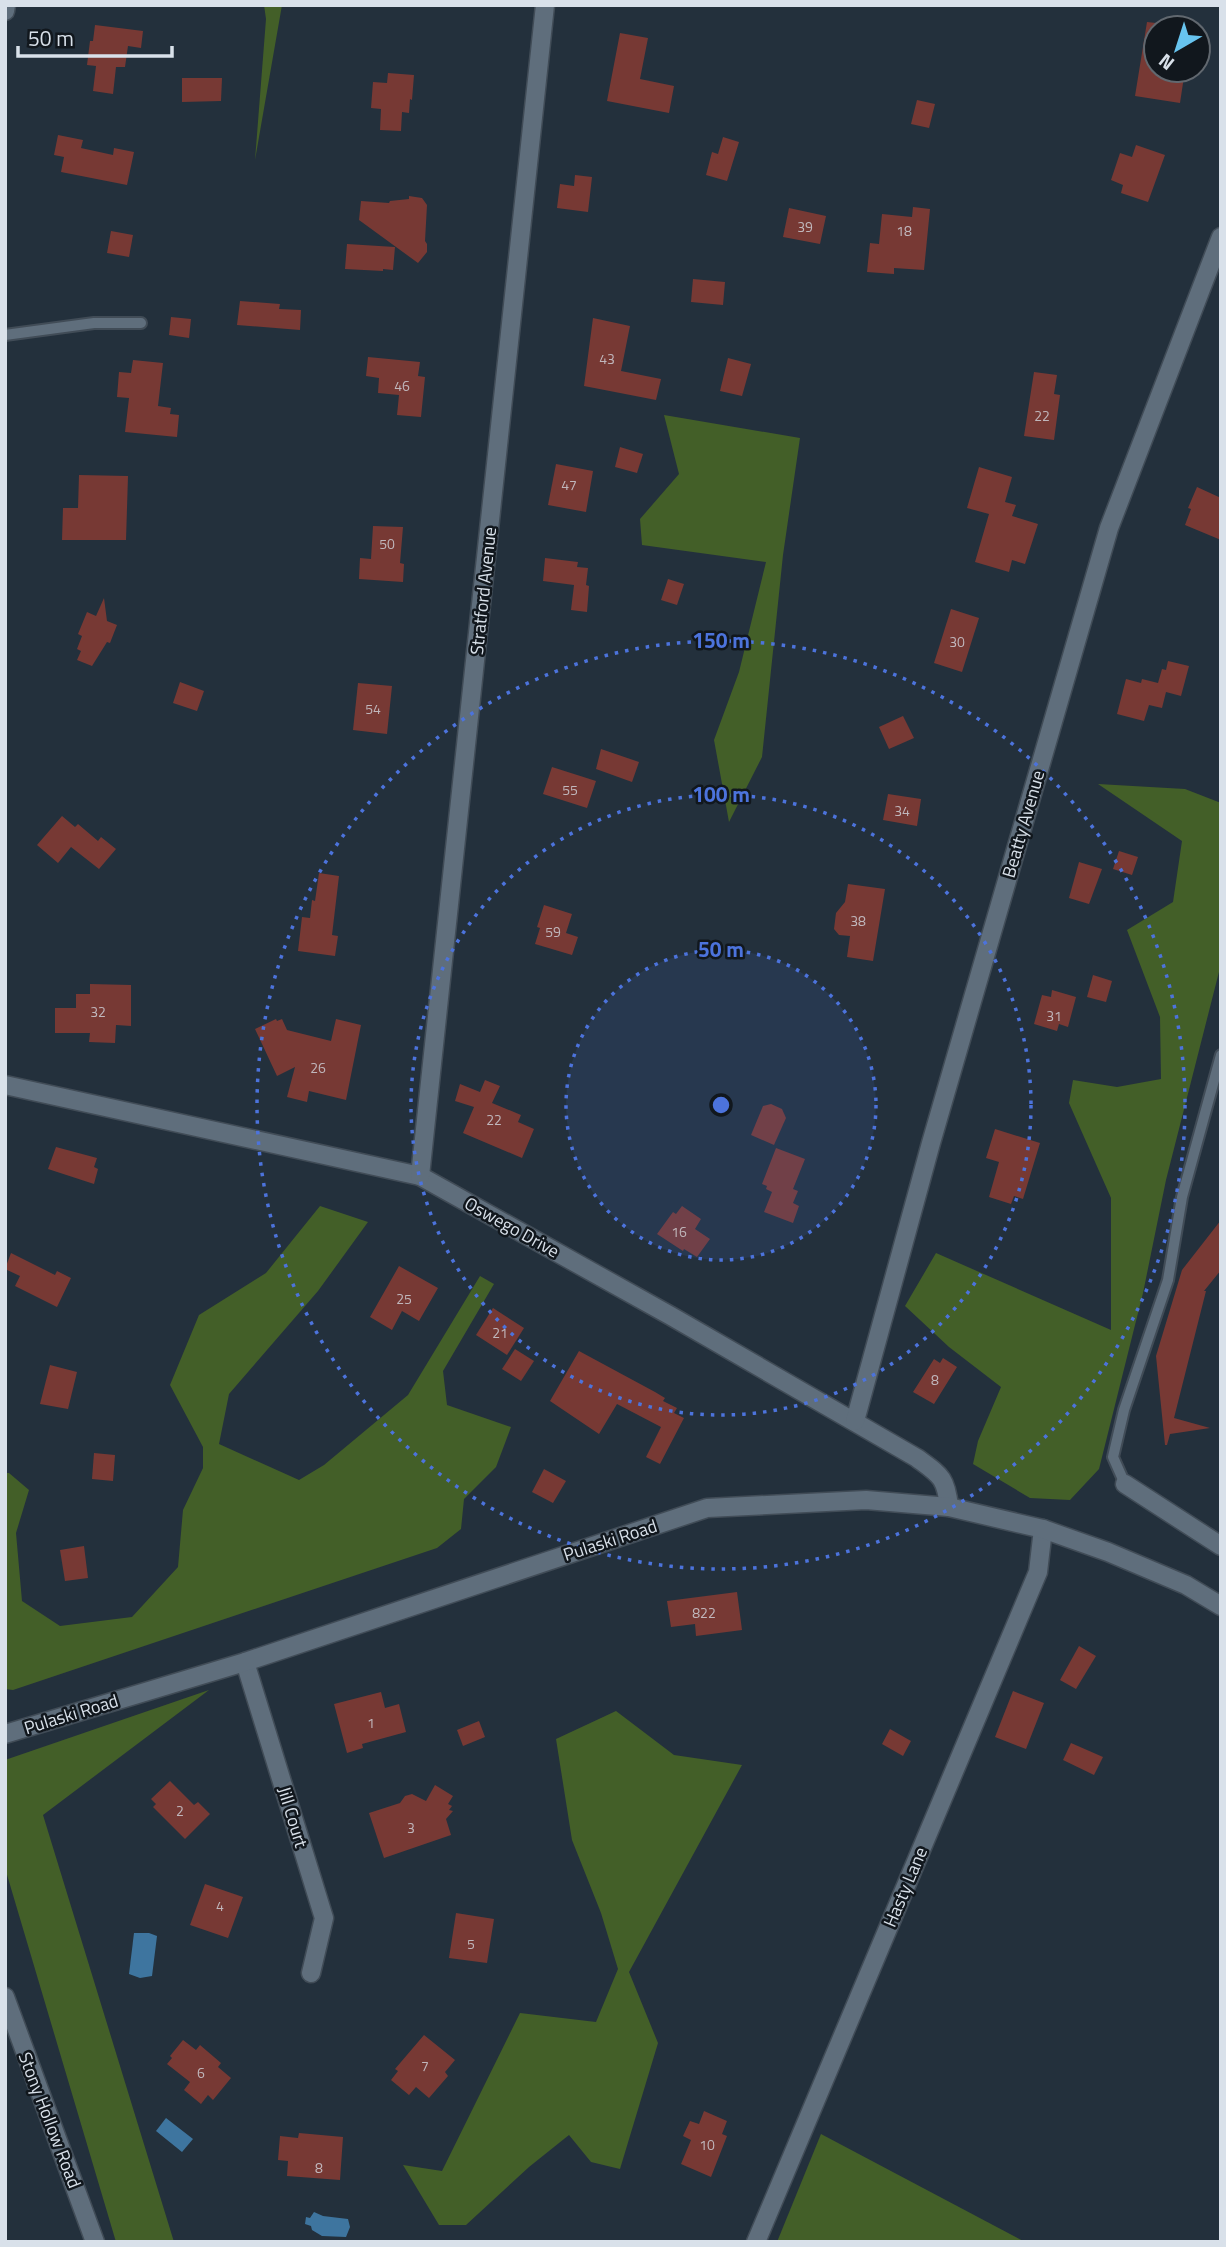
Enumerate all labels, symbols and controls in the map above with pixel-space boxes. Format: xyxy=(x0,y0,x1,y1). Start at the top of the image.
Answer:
scale bar xyxy=(18,14,172,58)
north arrow xyxy=(1142,14,1212,84)
text: 50 m xyxy=(28,22,74,54)
text: N xyxy=(1152,47,1180,78)
house number: 39 xyxy=(797,216,813,237)
house number: 18 xyxy=(896,220,912,241)
house number: 43 xyxy=(599,348,615,369)
house number: 46 xyxy=(394,375,410,396)
house number: 22 xyxy=(1034,405,1050,426)
house number: 47 xyxy=(561,474,577,495)
street label: Stratford Avenue xyxy=(463,526,503,656)
house number: 50 xyxy=(379,533,395,554)
text: 150 m xyxy=(692,624,750,656)
house number: 30 xyxy=(949,631,965,652)
house number: 54 xyxy=(365,698,381,719)
street label: Beatty Avenue xyxy=(995,767,1051,881)
text: 100 m xyxy=(692,778,750,810)
house number: 55 xyxy=(562,779,578,800)
house number: 34 xyxy=(894,800,910,821)
house number: 38 xyxy=(850,910,866,931)
house number: 59 xyxy=(545,921,561,942)
text: 50 m xyxy=(698,933,744,965)
house number: 32 xyxy=(90,1001,106,1022)
house number: 31 xyxy=(1046,1005,1062,1026)
house number: 26 xyxy=(310,1057,326,1078)
centre of rings xyxy=(709,1093,733,1117)
house number: 22 xyxy=(486,1109,502,1130)
street label: Oswego Drive xyxy=(460,1190,564,1264)
house number: 16 xyxy=(671,1221,687,1242)
house number: 25 xyxy=(396,1288,412,1309)
house number: 21 xyxy=(492,1322,508,1343)
house number: 8 xyxy=(931,1369,939,1390)
street label: Pulaski Road xyxy=(560,1512,660,1568)
house number: 822 xyxy=(692,1602,716,1623)
street label: Pulaski Road xyxy=(21,1687,121,1741)
house number: 1 xyxy=(367,1712,375,1733)
street label: Jill Court xyxy=(271,1783,315,1852)
house number: 2 xyxy=(176,1800,184,1821)
house number: 3 xyxy=(407,1817,415,1838)
street label: Hasty Lane xyxy=(876,1843,934,1931)
house number: 4 xyxy=(216,1895,224,1916)
house number: 5 xyxy=(467,1933,475,1954)
street label: Stony Hollow Road xyxy=(12,2048,88,2192)
house number: 7 xyxy=(421,2055,429,2076)
house number: 6 xyxy=(197,2062,205,2083)
house number: 10 xyxy=(699,2134,715,2155)
house number: 8 xyxy=(315,2157,323,2178)

